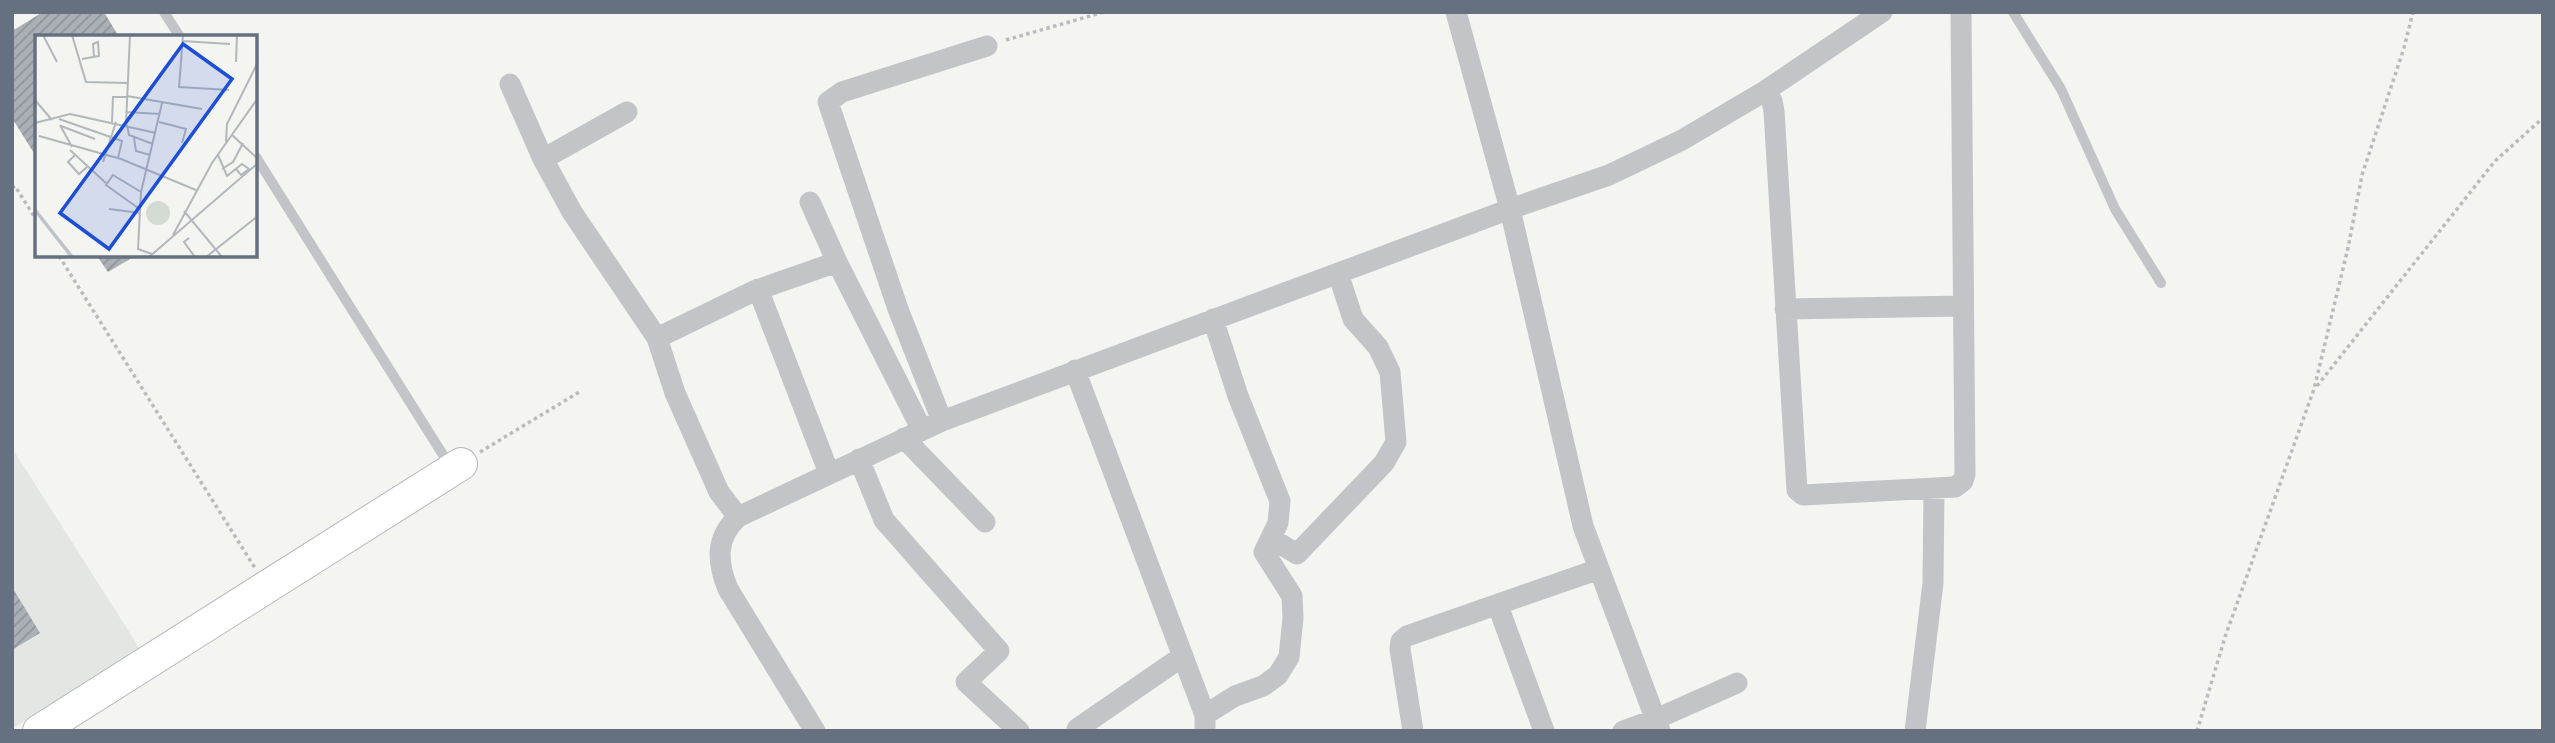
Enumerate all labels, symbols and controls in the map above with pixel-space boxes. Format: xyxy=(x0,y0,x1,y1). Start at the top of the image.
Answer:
inset map xyxy=(35,35,257,257)

